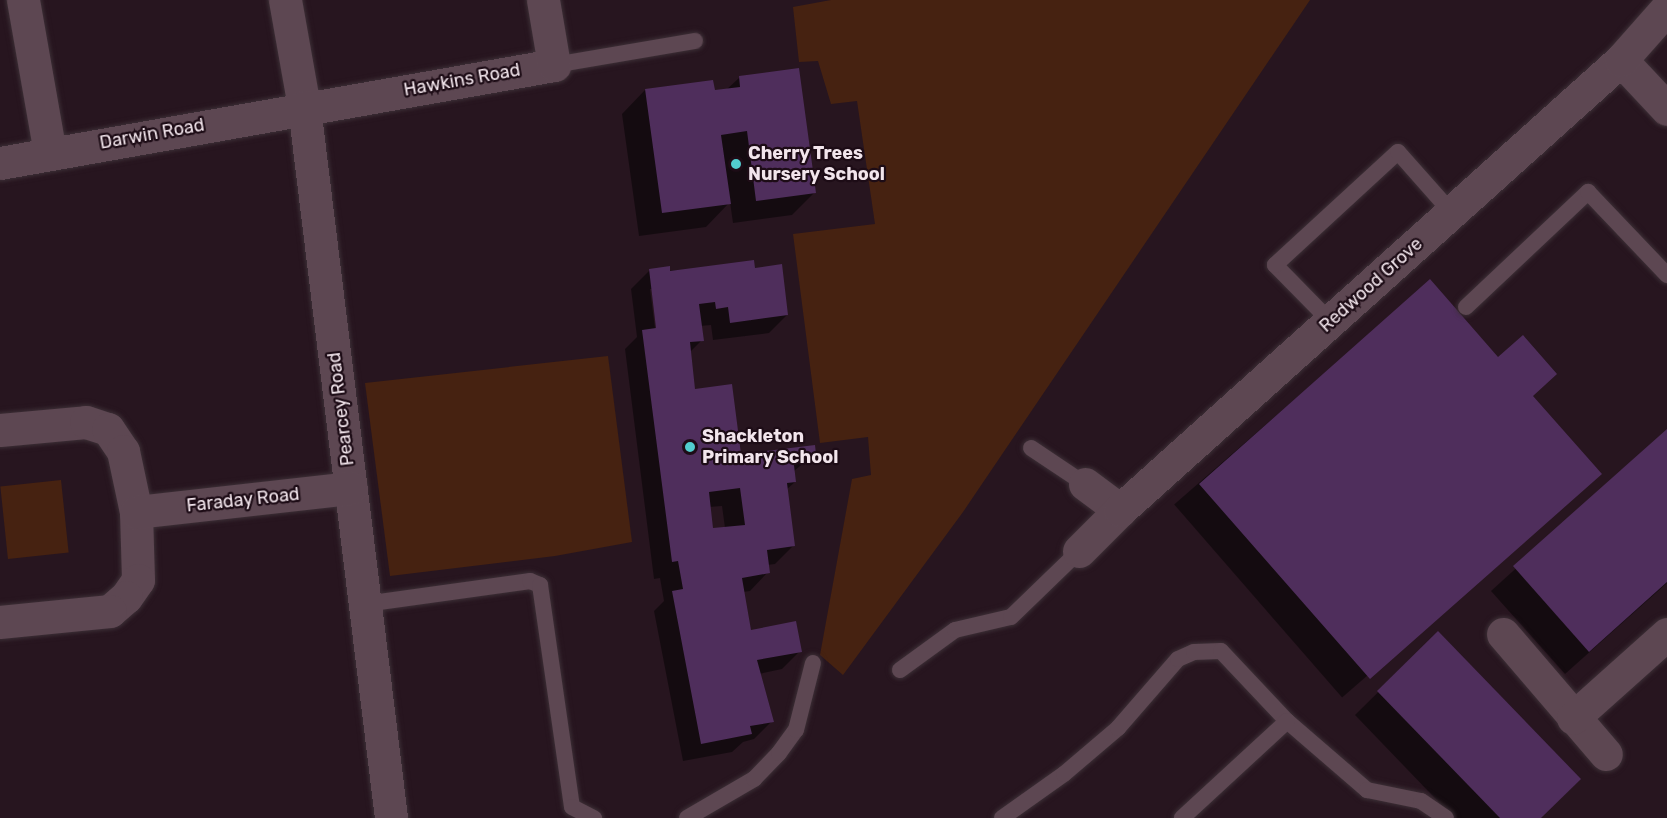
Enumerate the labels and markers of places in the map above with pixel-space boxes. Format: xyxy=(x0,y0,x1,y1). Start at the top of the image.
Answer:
place label: Cherry Trees Nursery School xyxy=(748,143,885,186)
marker: Cherry Trees Nursery School xyxy=(729,157,743,171)
place label: Shackleton Primary School xyxy=(702,426,839,468)
marker: Shackleton Primary School xyxy=(683,440,697,454)

